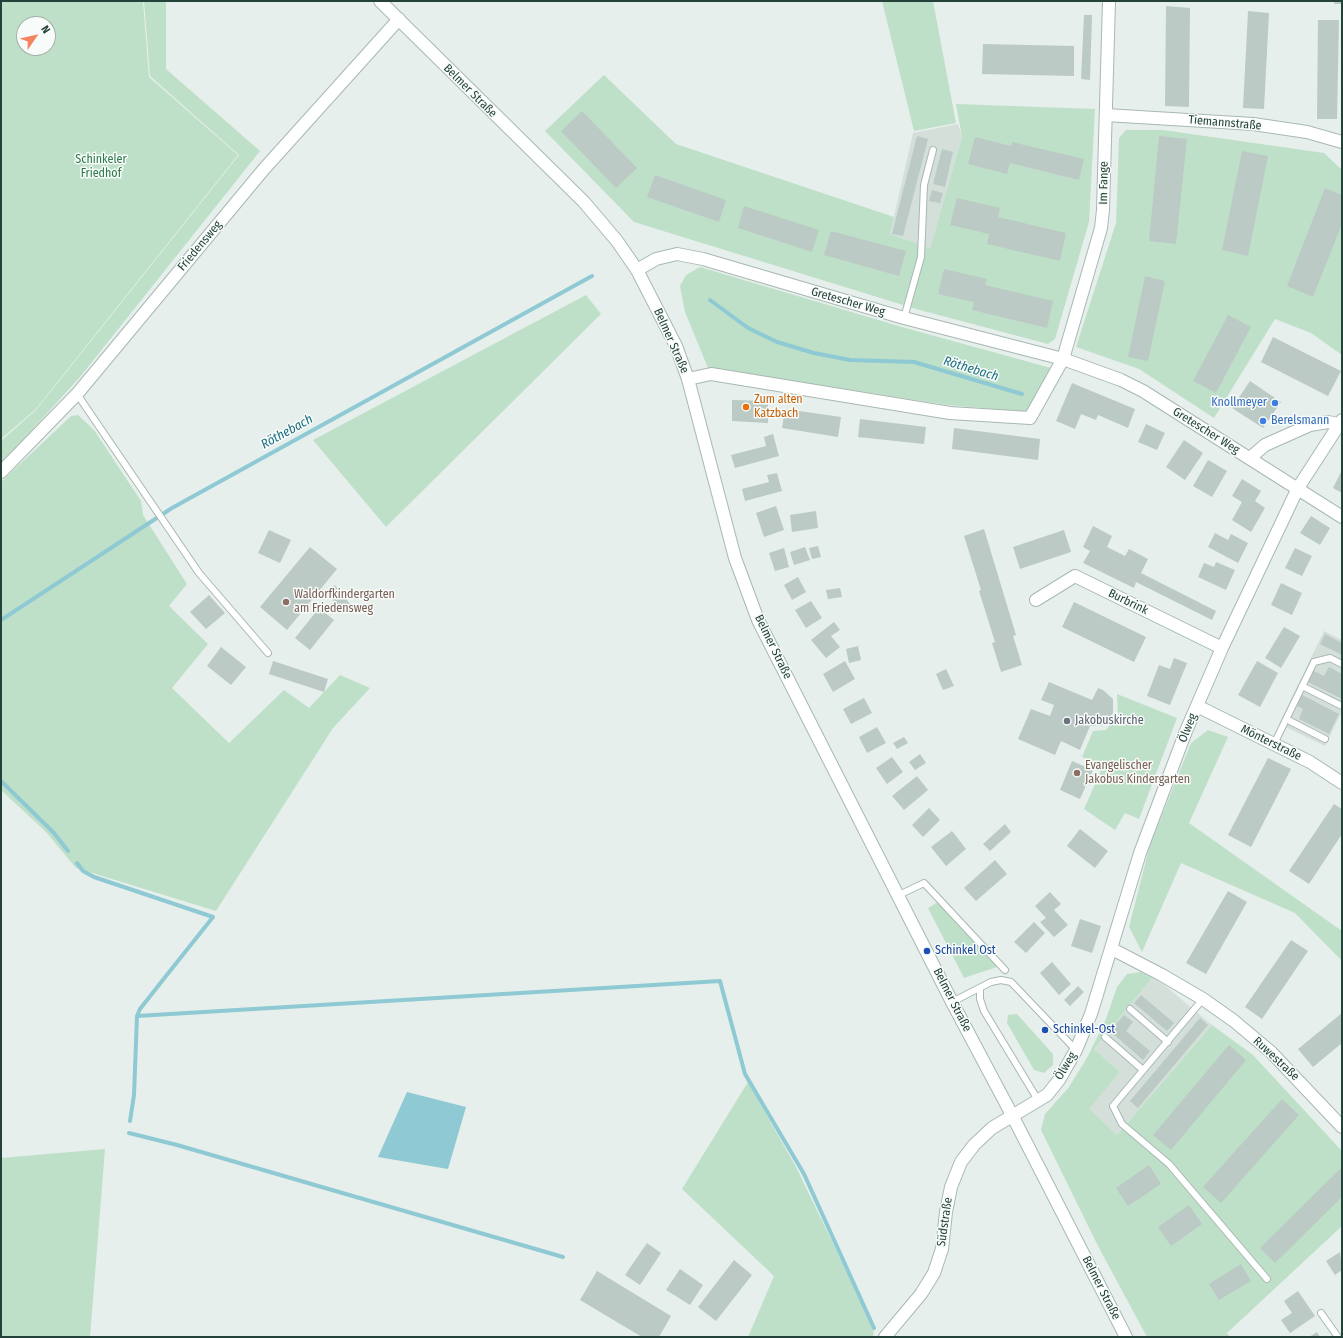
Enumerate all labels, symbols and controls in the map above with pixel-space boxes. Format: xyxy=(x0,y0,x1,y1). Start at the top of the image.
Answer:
north arrow xyxy=(16,16,56,56)
text: N xyxy=(38,23,53,36)
street label: Belmer Straße xyxy=(440,61,500,121)
street label: Tiemannstraße xyxy=(1188,113,1262,133)
park label: Schinkeler Friedhof xyxy=(75,153,127,181)
street label: Im Fange xyxy=(1096,161,1112,205)
street label: Friedensweg xyxy=(175,218,225,274)
street label: Gretescher Weg xyxy=(809,285,887,319)
street label: Belmer Straße xyxy=(650,306,692,376)
water label: Röthebach xyxy=(942,353,1000,385)
place label: Zum alten Katzbach xyxy=(754,393,803,421)
place label: Knollmeyer xyxy=(1211,396,1267,410)
marker: Knollmeyer xyxy=(1270,398,1280,408)
marker: Zum alten Katzbach xyxy=(741,402,751,412)
street label: Gretescher Weg xyxy=(1170,405,1242,457)
water label: Röthebach xyxy=(258,411,316,453)
place label: Berelsmann xyxy=(1271,414,1329,428)
marker: Berelsmann xyxy=(1258,416,1268,426)
street label: Burbrink xyxy=(1106,586,1150,618)
place label: Waldorfkindergarten am Friedensweg xyxy=(294,588,395,616)
marker: Waldorfkindergarten am Friedensweg xyxy=(281,597,291,607)
street label: Belmer Straße xyxy=(751,613,795,681)
street label: Ölweg xyxy=(1176,711,1200,745)
place label: Jakobuskirche xyxy=(1075,714,1144,728)
marker: Jakobuskirche xyxy=(1062,716,1072,726)
street label: Mönterstraße xyxy=(1238,722,1304,764)
place label: Evangelischer Jakobus Kindergarten xyxy=(1085,759,1190,787)
marker: Evangelischer Jakobus Kindergarten xyxy=(1072,768,1082,778)
place label: Schinkel Ost xyxy=(935,944,996,958)
marker: Schinkel Ost xyxy=(922,946,932,956)
street label: Belmer Straße xyxy=(930,966,974,1034)
place label: Schinkel-Ost xyxy=(1053,1023,1115,1037)
marker: Schinkel-Ost xyxy=(1040,1025,1050,1035)
street label: Ruwestraße xyxy=(1250,1034,1302,1084)
street label: Ölweg xyxy=(1052,1049,1080,1083)
street label: Südstraße xyxy=(934,1196,956,1248)
street label: Belmer Straße xyxy=(1079,1254,1123,1322)

